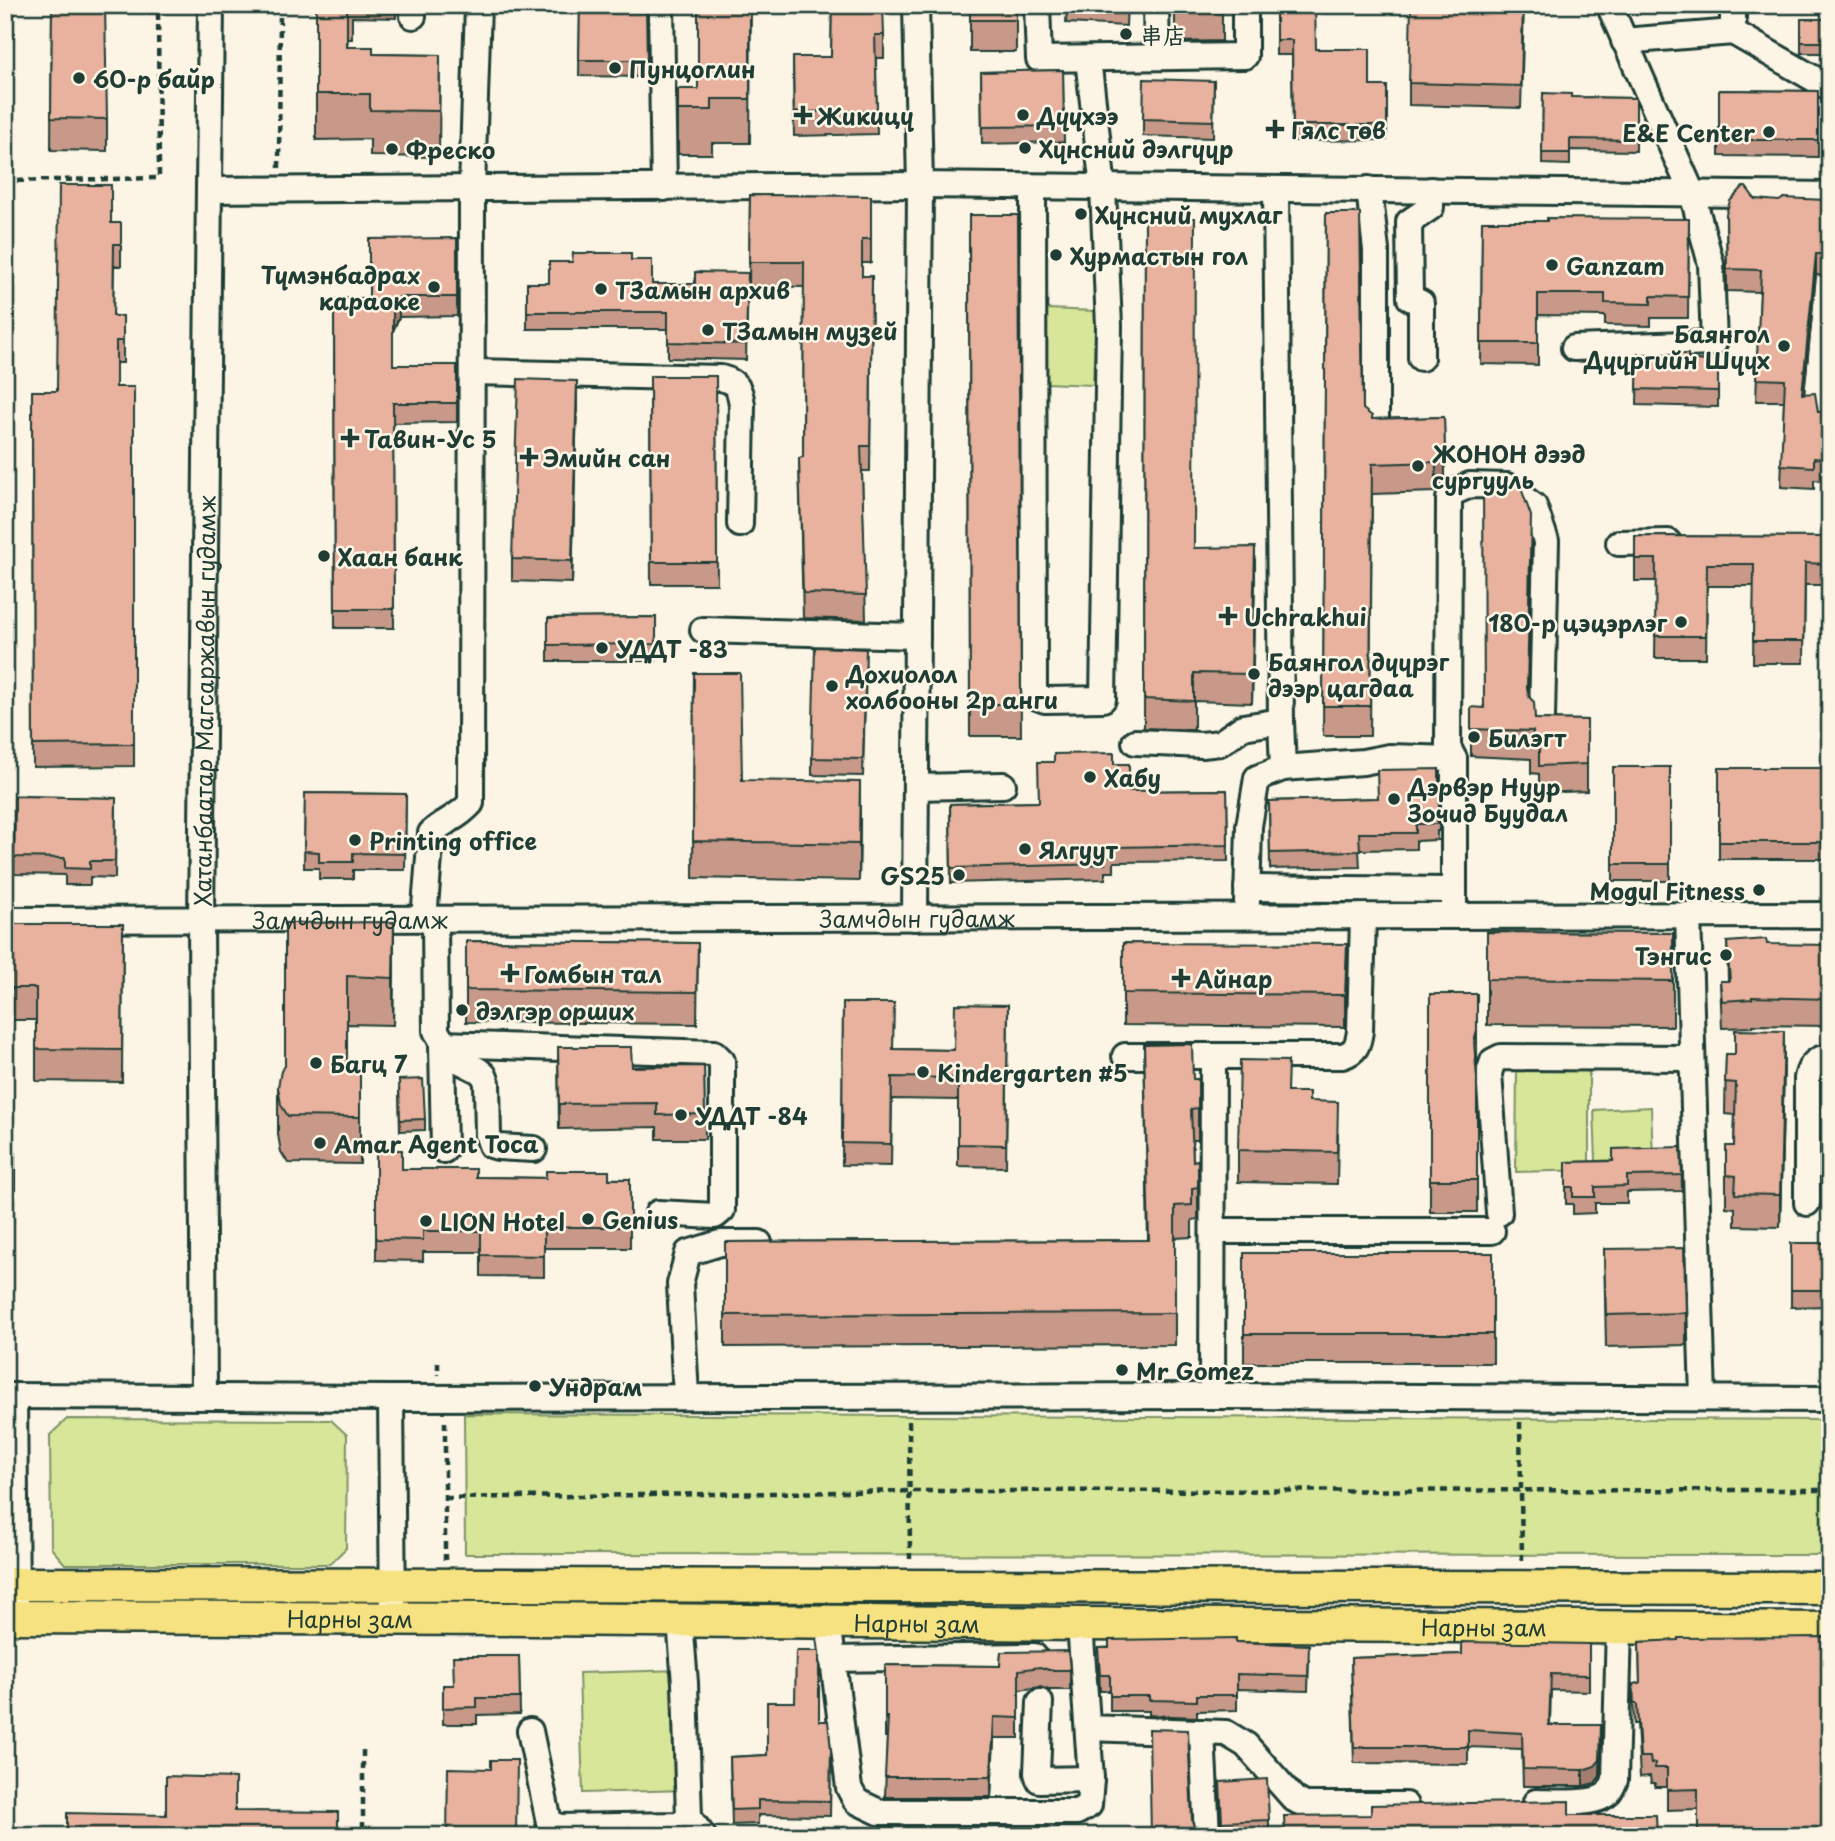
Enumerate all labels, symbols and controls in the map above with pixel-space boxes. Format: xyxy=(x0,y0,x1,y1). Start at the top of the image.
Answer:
place label: 串店 xyxy=(1140,17,1186,52)
marker: 串店 xyxy=(1118,26,1134,42)
place label: Пунцоглин xyxy=(629,51,755,86)
marker: Пунцоглин xyxy=(607,60,623,76)
place label: 60-р байр xyxy=(93,61,215,96)
marker: 60-р байр xyxy=(71,70,87,86)
place label: Жикицү xyxy=(816,98,915,133)
place label: Дүүхээ xyxy=(1036,98,1118,133)
marker: Жикицү xyxy=(795,107,811,123)
marker: Дүүхээ xyxy=(1015,107,1031,123)
place label: Гялс төв xyxy=(1291,112,1386,147)
place label: E&E Center xyxy=(1622,115,1755,150)
marker: Гялс төв xyxy=(1265,119,1285,139)
marker: E&E Center xyxy=(1761,124,1777,140)
place label: Хүнсний дэлгүүр xyxy=(1039,131,1233,166)
place label: Фреско xyxy=(406,132,495,167)
marker: Хүнсний дэлгүүр xyxy=(1017,140,1033,156)
marker: Фреско xyxy=(384,141,400,157)
place label: Хүнсний мухлаг xyxy=(1095,197,1283,232)
marker: Хүнсний мухлаг xyxy=(1073,206,1089,222)
place label: Хурмастын гол xyxy=(1070,238,1249,273)
marker: Хурмастын гол xyxy=(1048,247,1064,263)
place label: Ganzam xyxy=(1566,248,1665,283)
place label: Түмэнбадрах караоке xyxy=(261,257,420,318)
marker: Ganzam xyxy=(1544,257,1560,273)
place label: ТЗамын архив xyxy=(615,272,790,307)
marker: Түмэнбадрах караоке xyxy=(426,279,442,295)
marker: ТЗамын архив xyxy=(593,281,609,297)
place label: ТЗамын музей xyxy=(722,313,898,348)
place label: Баянгол Дүүргийн Шүүх xyxy=(1583,316,1770,377)
marker: ТЗамын музей xyxy=(700,322,716,338)
marker: Баянгол Дүүргийн Шүүх xyxy=(1776,338,1792,354)
place label: Тавин-Ус 5 xyxy=(364,421,497,456)
marker: Тавин-Ус 5 xyxy=(342,430,358,446)
place label: ЖОНОН дээд сургууль xyxy=(1432,436,1586,497)
place label: Эмийн сан xyxy=(543,440,670,475)
marker: Эмийн сан xyxy=(521,449,537,465)
marker: ЖОНОН дээд сургууль xyxy=(1410,458,1426,474)
street label: Хатанбаатар Магсаржавын гудамж xyxy=(184,495,223,906)
place label: Хаан банк xyxy=(338,539,463,574)
marker: Хаан банк xyxy=(316,548,332,564)
place label: Uchrakhui xyxy=(1244,599,1367,634)
place label: 180-р цэцэрлэг xyxy=(1488,605,1667,640)
marker: Uchrakhui xyxy=(1218,606,1238,626)
marker: 180-р цэцэрлэг xyxy=(1673,614,1689,630)
place label: УДДТ -83 xyxy=(615,631,728,666)
marker: УДДТ -83 xyxy=(594,640,610,656)
place label: Баянгол дүүрэг дээр цагдаа xyxy=(1268,644,1449,705)
place label: Дохиолол холбооны 2р анги xyxy=(845,656,1058,717)
marker: Баянгол дүүрэг дээр цагдаа xyxy=(1246,666,1262,682)
marker: Дохиолол холбооны 2р анги xyxy=(824,678,840,694)
place label: Билэгт xyxy=(1488,720,1567,755)
marker: Билэгт xyxy=(1466,729,1482,745)
place label: Хабу xyxy=(1104,760,1161,795)
marker: Хабу xyxy=(1082,769,1098,785)
place label: Дэрвэр Нуур Зочид Буудал xyxy=(1407,769,1568,830)
marker: Дэрвэр Нуур Зочид Буудал xyxy=(1386,791,1402,807)
place label: Printing office xyxy=(369,823,537,858)
marker: Printing office xyxy=(347,832,363,848)
place label: Ялгуут xyxy=(1039,832,1119,867)
marker: Ялгуут xyxy=(1017,841,1033,857)
place label: GS25 xyxy=(880,858,945,893)
marker: GS25 xyxy=(951,867,967,883)
place label: Mogul Fitness xyxy=(1590,873,1745,908)
marker: Mogul Fitness xyxy=(1751,882,1767,898)
street label: Замчдын гудамж xyxy=(819,900,1015,935)
street label: Замчдын гудамж xyxy=(252,901,448,937)
place label: Тэнгис xyxy=(1635,938,1712,973)
marker: Тэнгис xyxy=(1718,947,1734,963)
place label: Гомбын тал xyxy=(524,956,662,991)
place label: Айнар xyxy=(1194,961,1272,996)
marker: Гомбын тал xyxy=(502,965,518,981)
marker: Айнар xyxy=(1173,970,1189,986)
place label: дэлгэр орших xyxy=(476,993,634,1028)
marker: дэлгэр орших xyxy=(454,1002,470,1018)
place label: Багц 7 xyxy=(330,1046,408,1081)
marker: Багц 7 xyxy=(308,1055,324,1071)
place label: Kindergarten #5 xyxy=(937,1055,1128,1090)
marker: Kindergarten #5 xyxy=(915,1064,931,1080)
place label: УДДТ -84 xyxy=(694,1098,808,1133)
marker: УДДТ -84 xyxy=(673,1107,689,1123)
place label: Amar Agent Toca xyxy=(333,1126,539,1161)
marker: Amar Agent Toca xyxy=(312,1135,328,1151)
place label: Genius xyxy=(602,1202,678,1237)
place label: LION Hotel xyxy=(440,1204,565,1239)
marker: Genius xyxy=(580,1211,596,1227)
marker: LION Hotel xyxy=(418,1213,434,1229)
place label: Mr Gomez xyxy=(1136,1353,1254,1388)
marker: Mr Gomez xyxy=(1114,1362,1130,1378)
place label: Ундрам xyxy=(548,1369,643,1404)
marker: Ундрам xyxy=(527,1378,543,1394)
street label: Нарны зам xyxy=(287,1600,413,1636)
street label: Нарны зам xyxy=(853,1604,980,1640)
street label: Нарны зам xyxy=(1421,1609,1547,1644)

